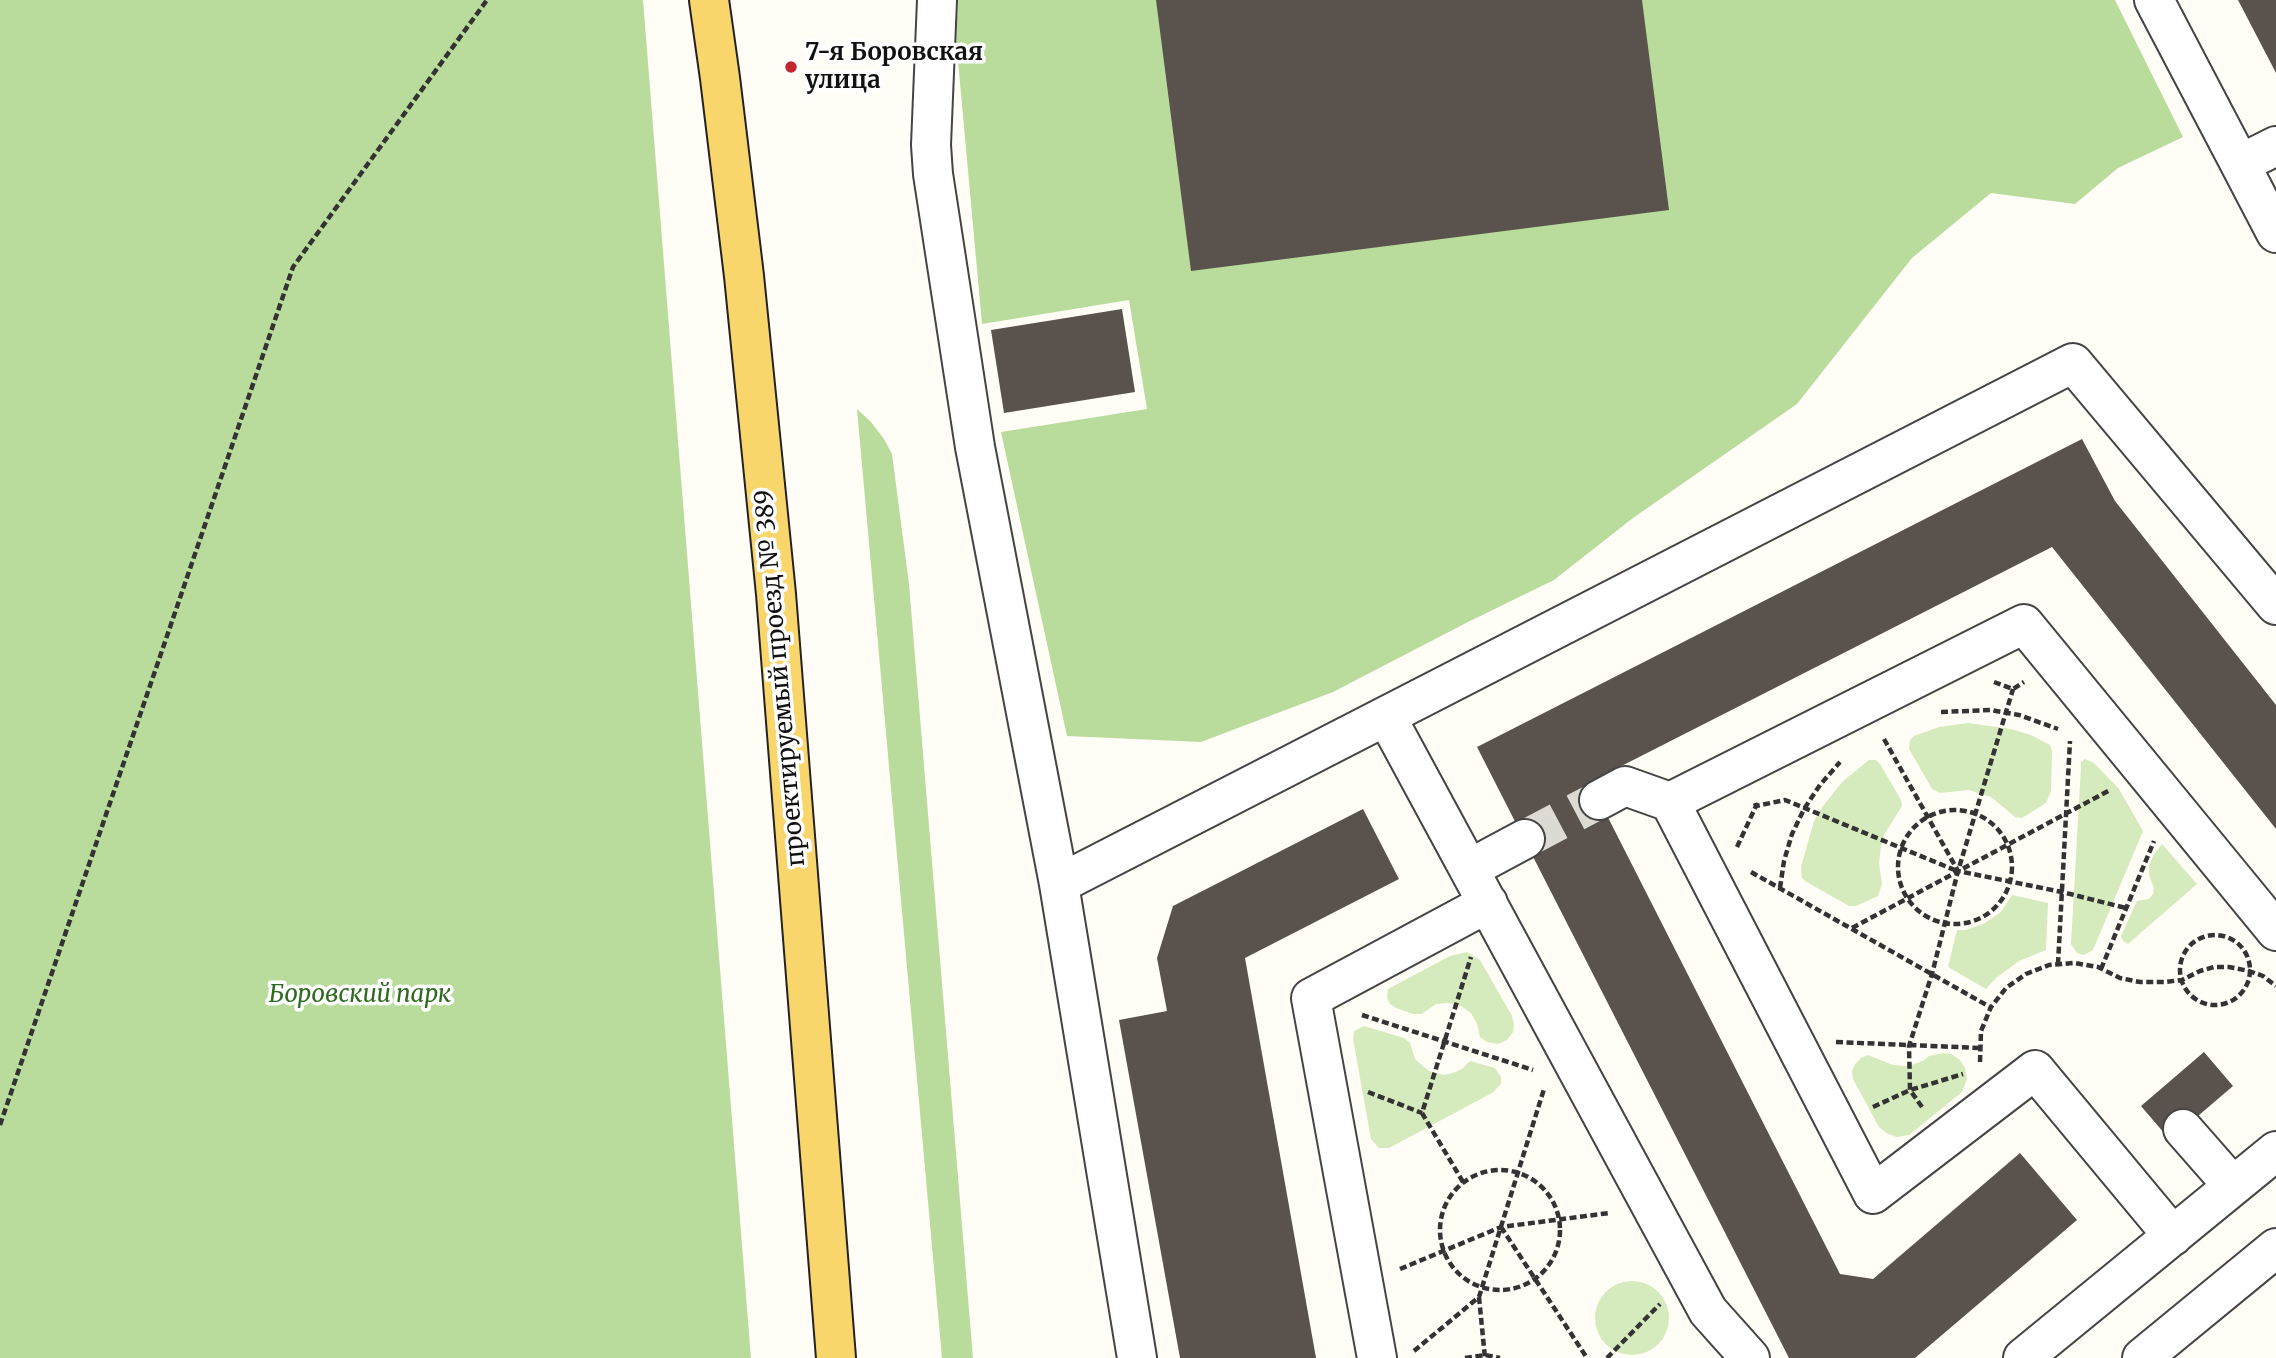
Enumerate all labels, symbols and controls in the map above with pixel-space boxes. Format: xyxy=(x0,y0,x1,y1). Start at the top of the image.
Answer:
place label: 7-я Боровская улица xyxy=(805,39,983,95)
marker: 7-я Боровская улица xyxy=(783,59,799,75)
street label: проектируемый проезд № 389 xyxy=(750,488,812,868)
park label: Боровский парк xyxy=(269,981,451,1009)

